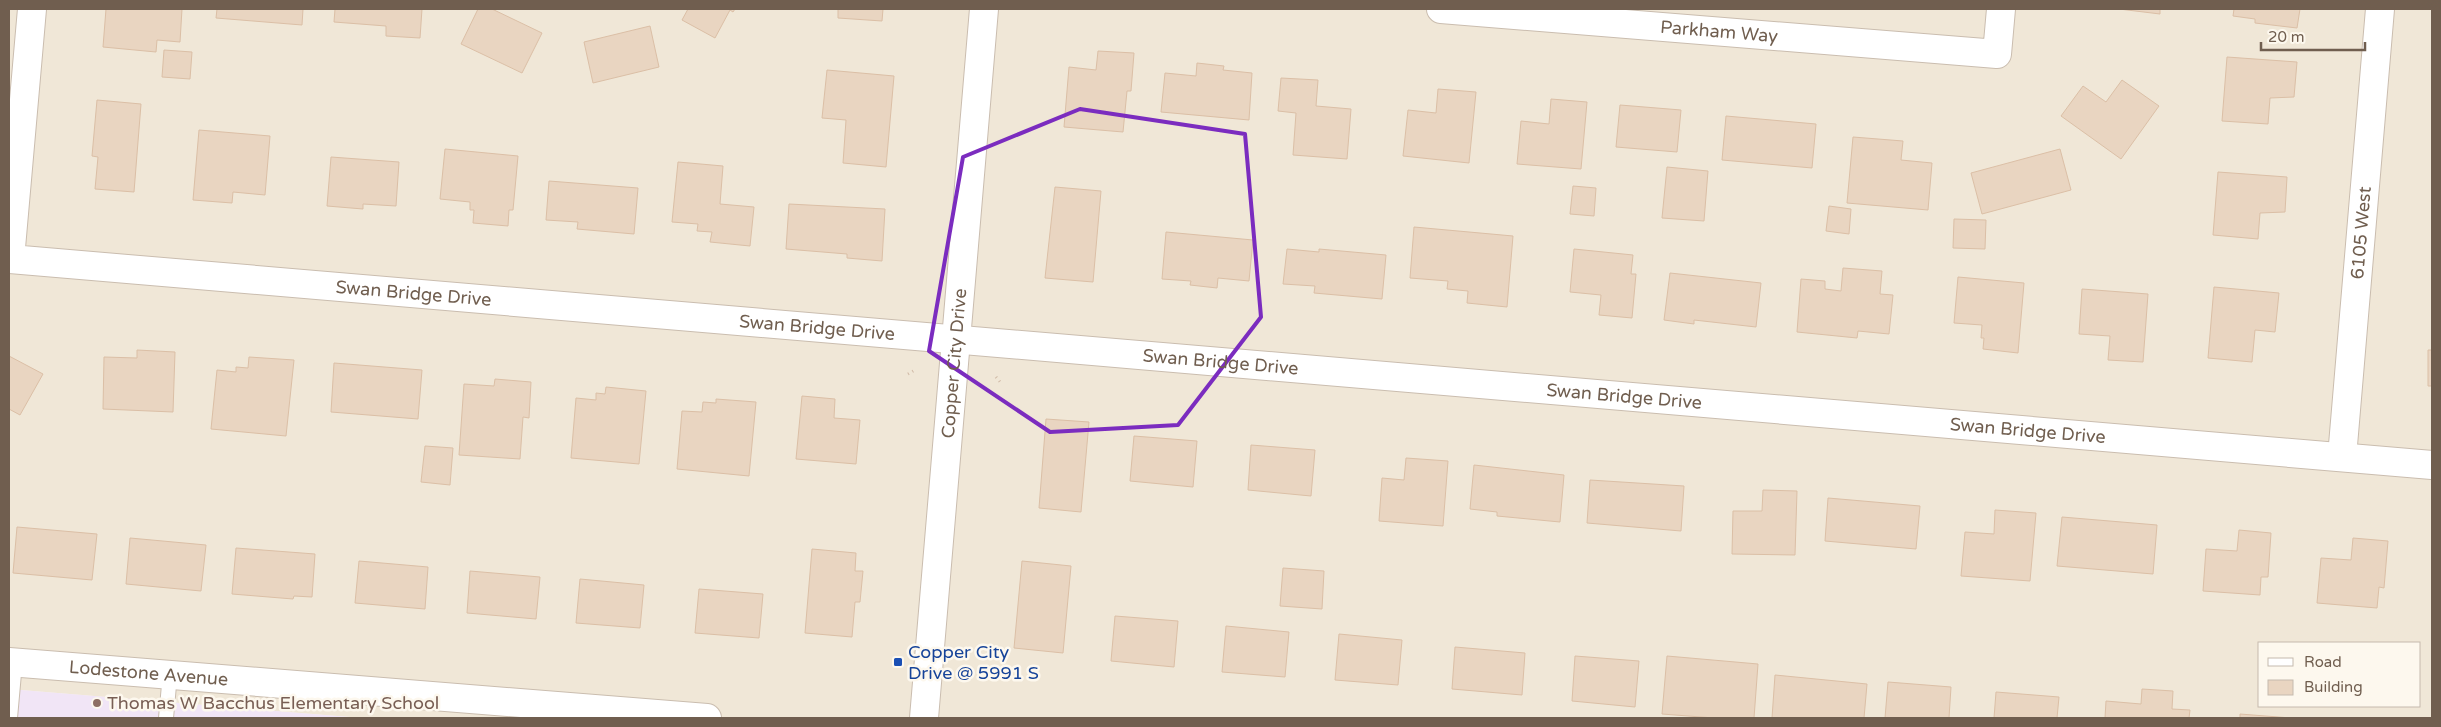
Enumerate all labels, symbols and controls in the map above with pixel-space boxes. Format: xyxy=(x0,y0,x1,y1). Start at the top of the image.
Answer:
street label: Parkham Way xyxy=(1659,16,1779,47)
scale bar xyxy=(2261,20,2365,52)
text: 20 m xyxy=(2268,28,2305,46)
street label: 6105 West xyxy=(2346,185,2376,280)
street label: Swan Bridge Drive xyxy=(335,276,492,311)
street label: Copper City Drive xyxy=(937,287,971,439)
street label: Swan Bridge Drive xyxy=(738,310,896,345)
street label: Swan Bridge Drive xyxy=(1142,344,1299,380)
street label: Swan Bridge Drive xyxy=(1545,379,1703,414)
street label: Swan Bridge Drive xyxy=(1949,413,2106,448)
place label: Copper City Drive @ 5991 S xyxy=(908,641,1039,684)
legend xyxy=(2258,642,2421,707)
text: Road xyxy=(2304,653,2342,671)
street label: Lodestone Avenue xyxy=(68,656,229,691)
marker: Copper City Drive @ 5991 S xyxy=(892,656,904,668)
text: Building xyxy=(2304,678,2363,696)
place label: Thomas W Bacchus Elementary School xyxy=(107,692,439,714)
marker: Thomas W Bacchus Elementary School xyxy=(91,697,103,709)

